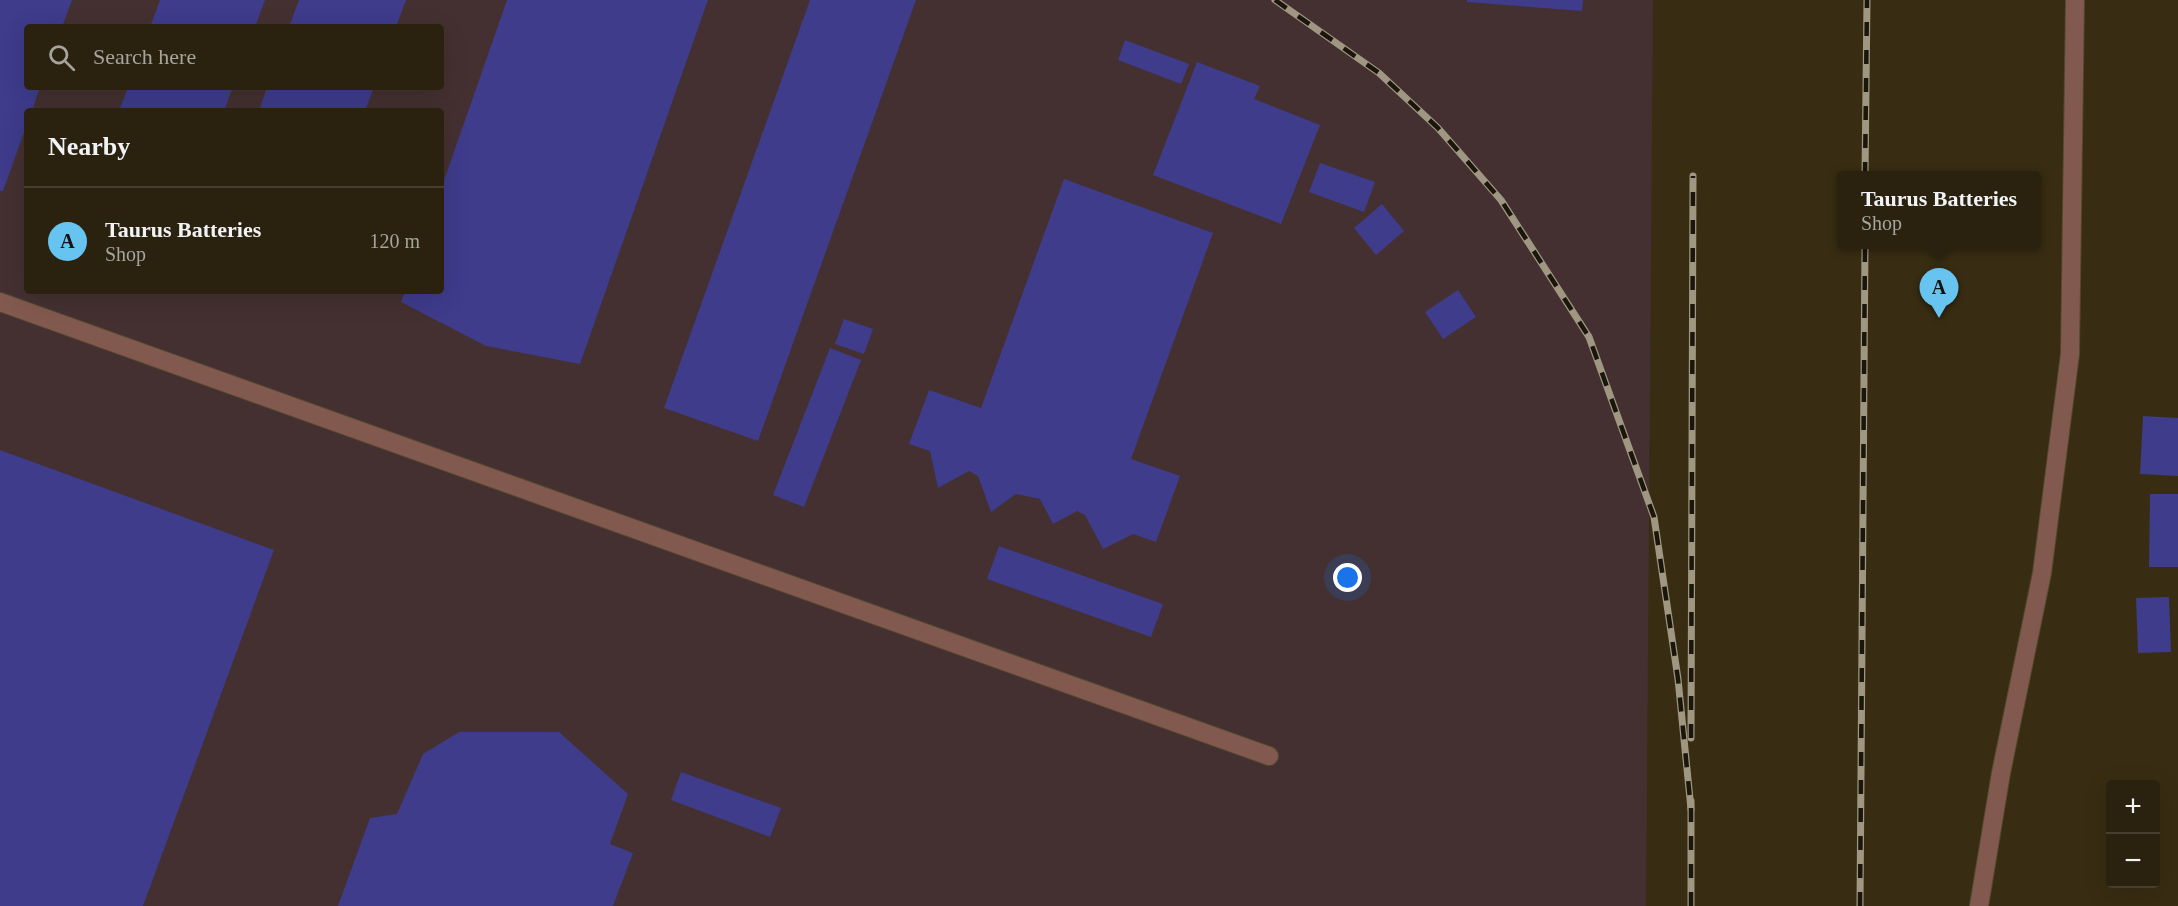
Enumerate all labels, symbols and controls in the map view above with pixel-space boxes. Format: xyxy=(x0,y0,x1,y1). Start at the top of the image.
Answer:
search box xyxy=(24,24,444,90)
icon: search xyxy=(45,41,78,74)
text: Search here xyxy=(93,44,196,69)
text: Nearby xyxy=(48,132,130,161)
popup xyxy=(1837,171,2041,249)
text: Taurus Batteries xyxy=(1861,186,2017,211)
text: Shop xyxy=(1861,212,1902,234)
text: Taurus Batteries xyxy=(105,217,261,242)
text: A xyxy=(60,230,75,252)
text: 120 m xyxy=(369,230,420,252)
text: Shop xyxy=(105,243,146,265)
pin: A xyxy=(1920,268,1958,318)
your location xyxy=(1333,563,1362,592)
map controls xyxy=(2106,780,2160,888)
button: + xyxy=(2106,780,2160,834)
button: − xyxy=(2106,834,2160,888)

